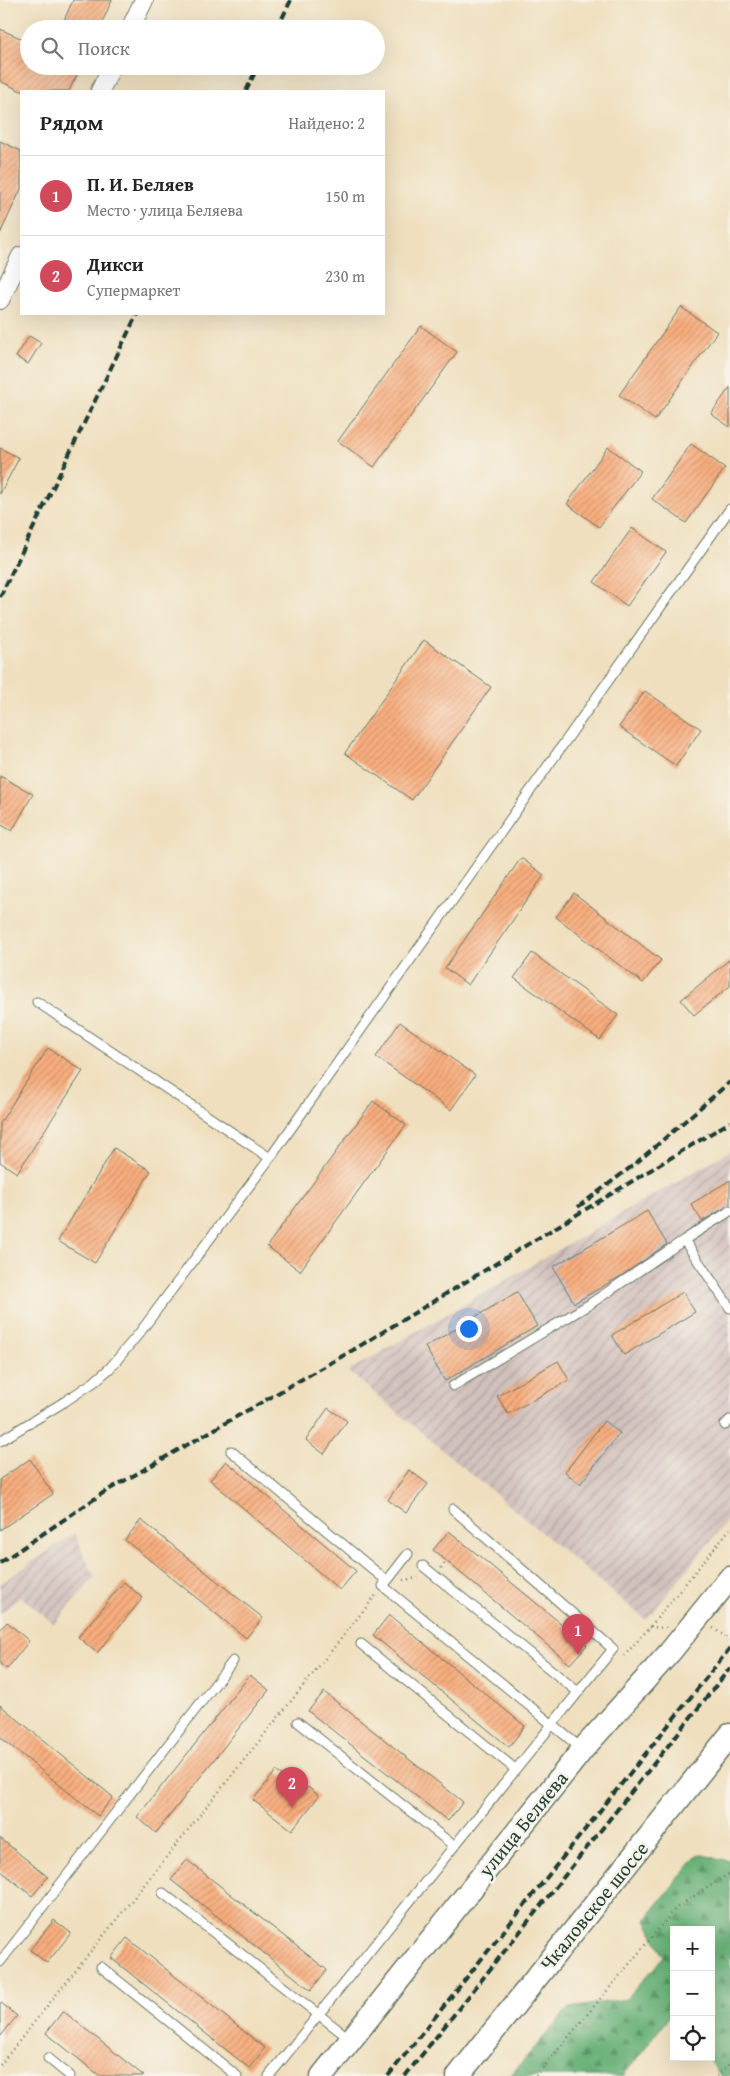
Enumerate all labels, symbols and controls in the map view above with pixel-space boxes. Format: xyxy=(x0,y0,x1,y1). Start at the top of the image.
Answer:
search box xyxy=(20,20,385,75)
icon: search xyxy=(38,34,66,62)
text: Поиск xyxy=(78,34,130,62)
text: Рядом xyxy=(40,107,103,138)
text: Найдено: 2 xyxy=(288,111,365,135)
text: П. И. Беляев xyxy=(87,170,194,198)
text: 1 xyxy=(52,184,60,208)
text: 150 m xyxy=(325,184,365,208)
text: Место · улица Беляева xyxy=(87,198,243,222)
text: Дикси xyxy=(87,250,144,278)
text: 2 xyxy=(52,264,60,288)
text: 230 m xyxy=(325,264,365,288)
text: Супермаркет xyxy=(87,278,180,302)
your location xyxy=(456,1316,482,1342)
pin: 1 xyxy=(562,1614,594,1655)
street label: улица Беляева xyxy=(470,1764,575,1884)
pin: 2 xyxy=(276,1767,308,1808)
street label: Чкаловское шоссе xyxy=(532,1835,655,1977)
map controls xyxy=(670,1926,715,2061)
button: + xyxy=(670,1926,715,1971)
button: − xyxy=(670,1971,715,2016)
button: locate xyxy=(670,2016,715,2061)

